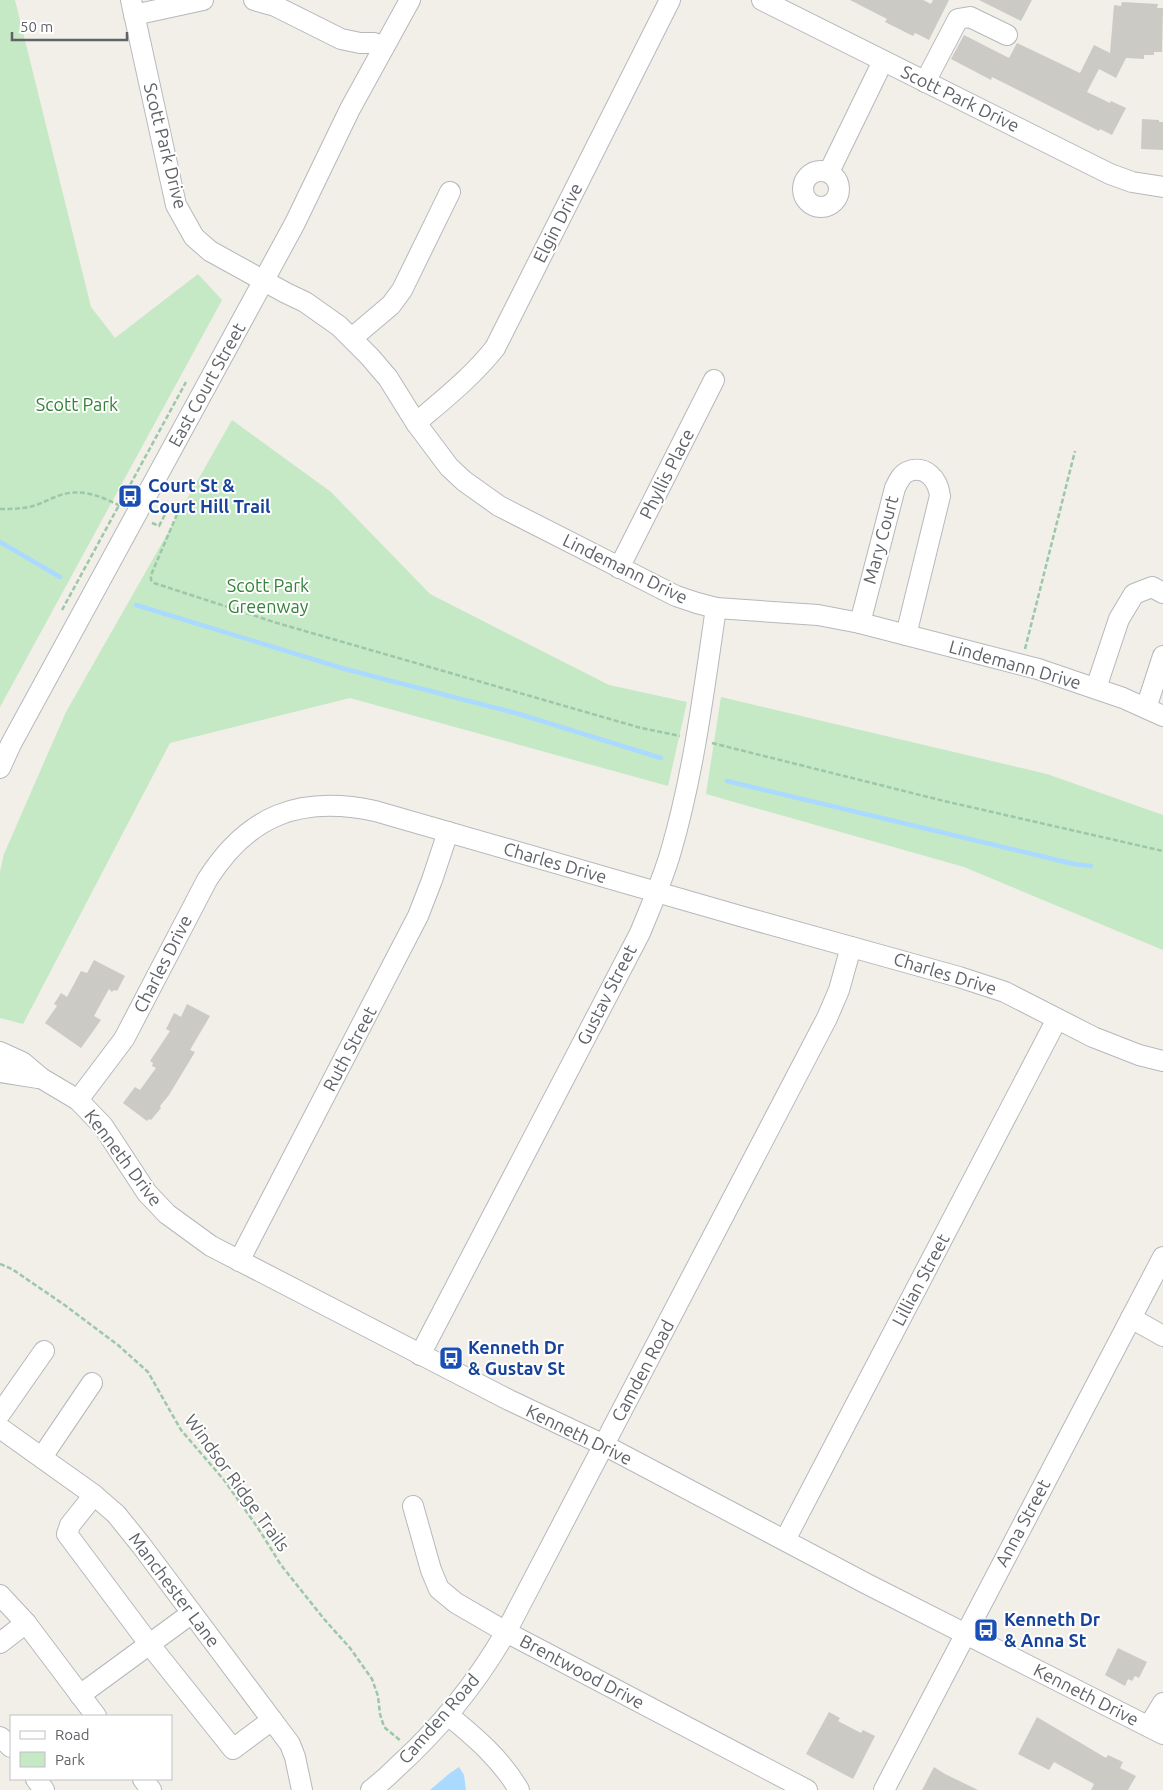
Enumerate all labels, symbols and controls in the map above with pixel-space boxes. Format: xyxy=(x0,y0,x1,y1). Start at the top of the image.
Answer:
scale bar xyxy=(12,10,128,42)
text: 50 m xyxy=(20,18,53,35)
street label: Scott Park Drive xyxy=(898,61,1023,135)
street label: Scott Park Drive xyxy=(141,81,191,211)
street label: Elgin Drive xyxy=(529,179,586,266)
street label: East Court Street xyxy=(164,319,248,450)
park label: Scott Park xyxy=(36,394,118,414)
street label: Phyllis Place xyxy=(635,425,697,522)
place label: Court St & Court Hill Trail xyxy=(148,475,271,516)
bus stop icon: Court St & Court Hill Trail xyxy=(117,483,143,509)
street label: Mary Court xyxy=(859,493,901,586)
street label: Lindemann Drive xyxy=(560,529,691,607)
park label: Scott Park Greenway xyxy=(227,575,309,616)
street label: Lindemann Drive xyxy=(947,636,1084,692)
street label: Charles Drive xyxy=(501,838,609,886)
street label: Charles Drive xyxy=(129,912,195,1016)
street label: Gustav Street xyxy=(572,941,640,1048)
street label: Charles Drive xyxy=(891,948,999,998)
street label: Ruth Street xyxy=(318,1003,380,1094)
street label: Kenneth Drive xyxy=(81,1105,166,1209)
street label: Lillian Street xyxy=(888,1230,953,1329)
street label: Camden Road xyxy=(607,1316,677,1425)
place label: Kenneth Dr & Gustav St xyxy=(468,1337,565,1378)
bus stop icon: Kenneth Dr & Gustav St xyxy=(438,1345,464,1371)
street label: Kenneth Drive xyxy=(523,1400,636,1468)
street label: Windsor Ridge Trails xyxy=(181,1410,294,1555)
street label: Anna Street xyxy=(991,1476,1053,1570)
street label: Manchester Lane xyxy=(125,1528,224,1651)
place label: Kenneth Dr & Anna St xyxy=(1004,1609,1101,1650)
bus stop icon: Kenneth Dr & Anna St xyxy=(973,1617,999,1643)
street label: Brentwood Drive xyxy=(517,1630,648,1712)
street label: Kenneth Drive xyxy=(1031,1659,1142,1729)
street label: Camden Road xyxy=(394,1669,483,1767)
legend xyxy=(10,1715,172,1780)
text: Road xyxy=(55,1726,90,1743)
text: Park xyxy=(55,1751,85,1768)

